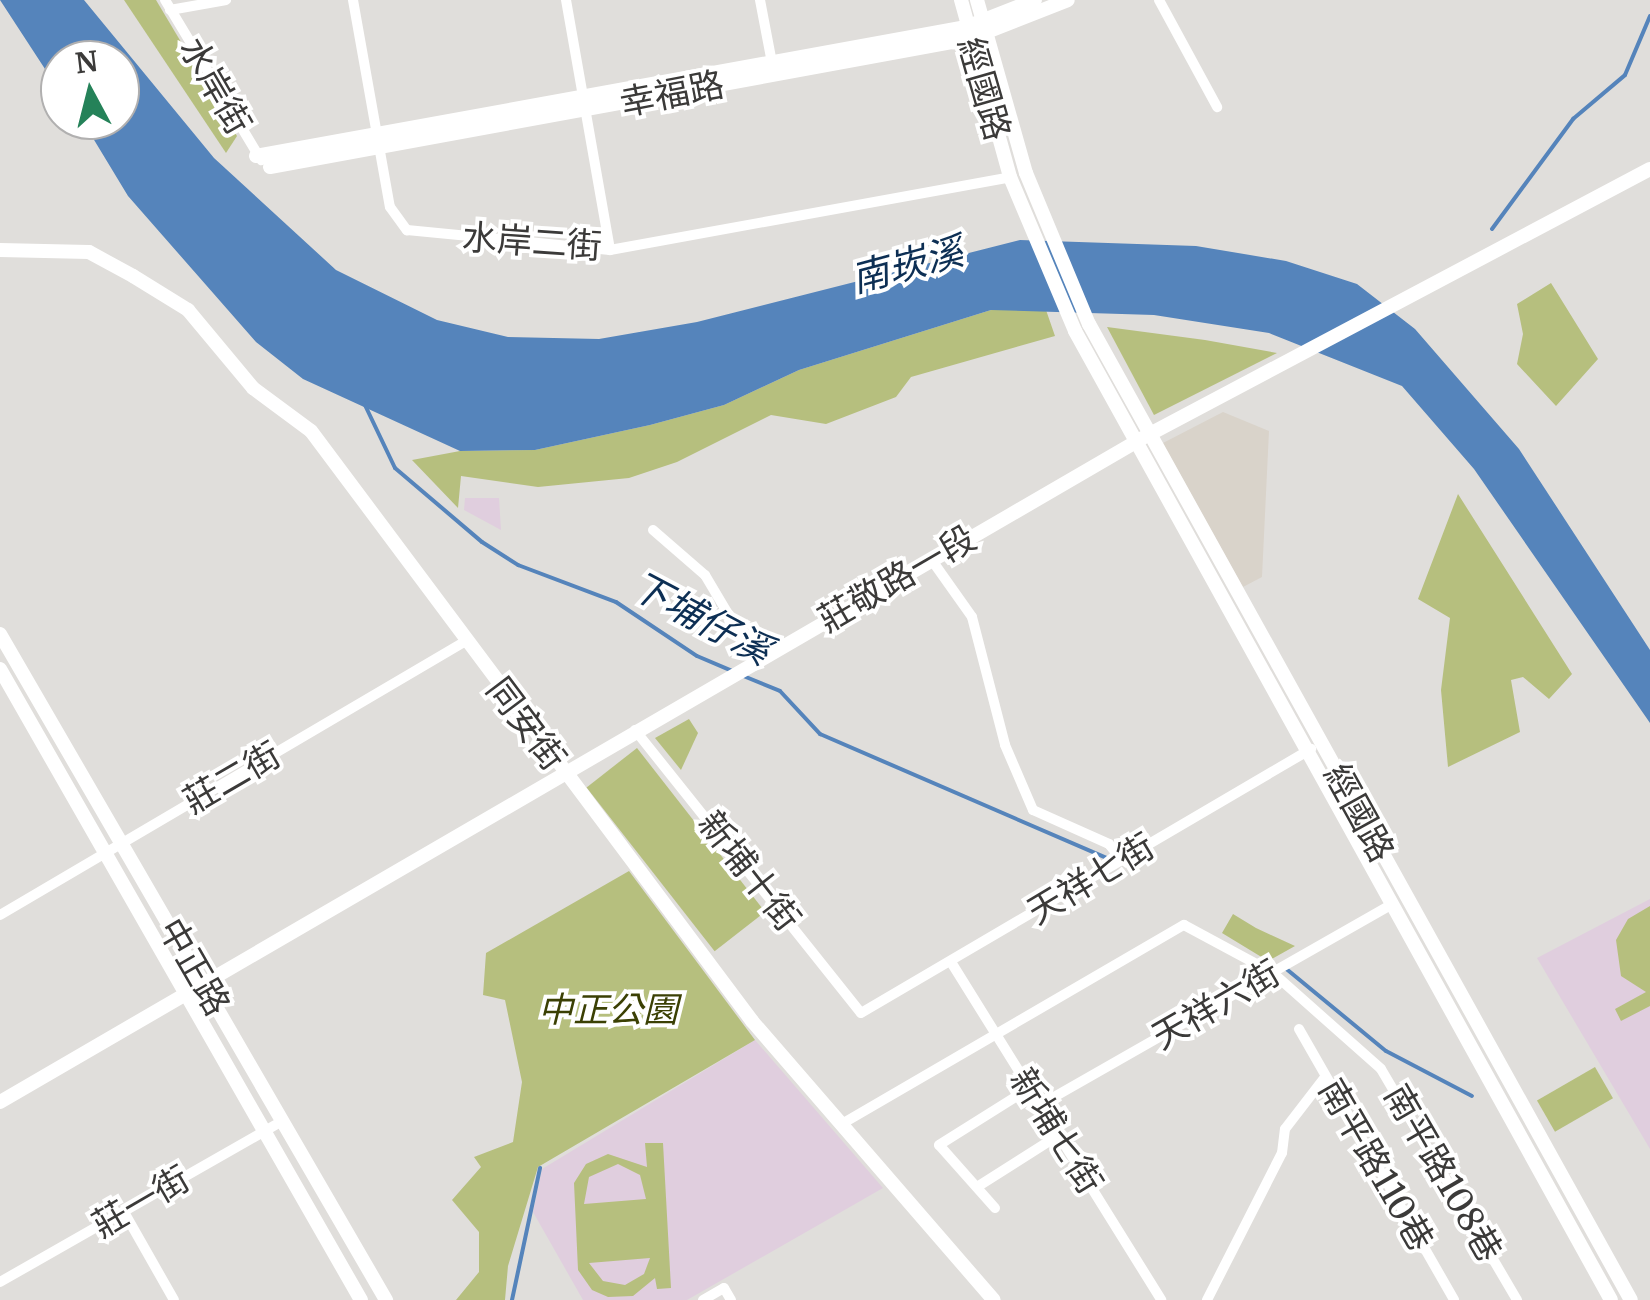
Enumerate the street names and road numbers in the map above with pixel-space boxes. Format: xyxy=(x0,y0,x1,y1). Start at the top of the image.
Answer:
street label: 水岸街 xyxy=(171,30,259,142)
street label: 經國路 xyxy=(949,33,1019,145)
street label: 幸福路 xyxy=(616,63,728,125)
street label: 水岸二街 xyxy=(461,216,603,268)
street label: 莊敬路一段 xyxy=(811,517,983,641)
street label: 同安街 xyxy=(478,669,574,779)
street label: 莊二街 xyxy=(176,734,288,822)
street label: 經國路 xyxy=(1315,757,1403,869)
street label: 新埔十街 xyxy=(689,803,809,939)
street label: 天祥七街 xyxy=(1020,825,1162,933)
street label: 中正路 xyxy=(150,911,238,1023)
street label: 天祥六街 xyxy=(1145,952,1287,1058)
street label: 新埔七街 xyxy=(1001,1061,1111,1201)
street label: 南平路110巷 xyxy=(1310,1072,1442,1258)
street label: 南平路108巷 xyxy=(1375,1077,1511,1269)
street label: 莊一街 xyxy=(85,1158,197,1246)

